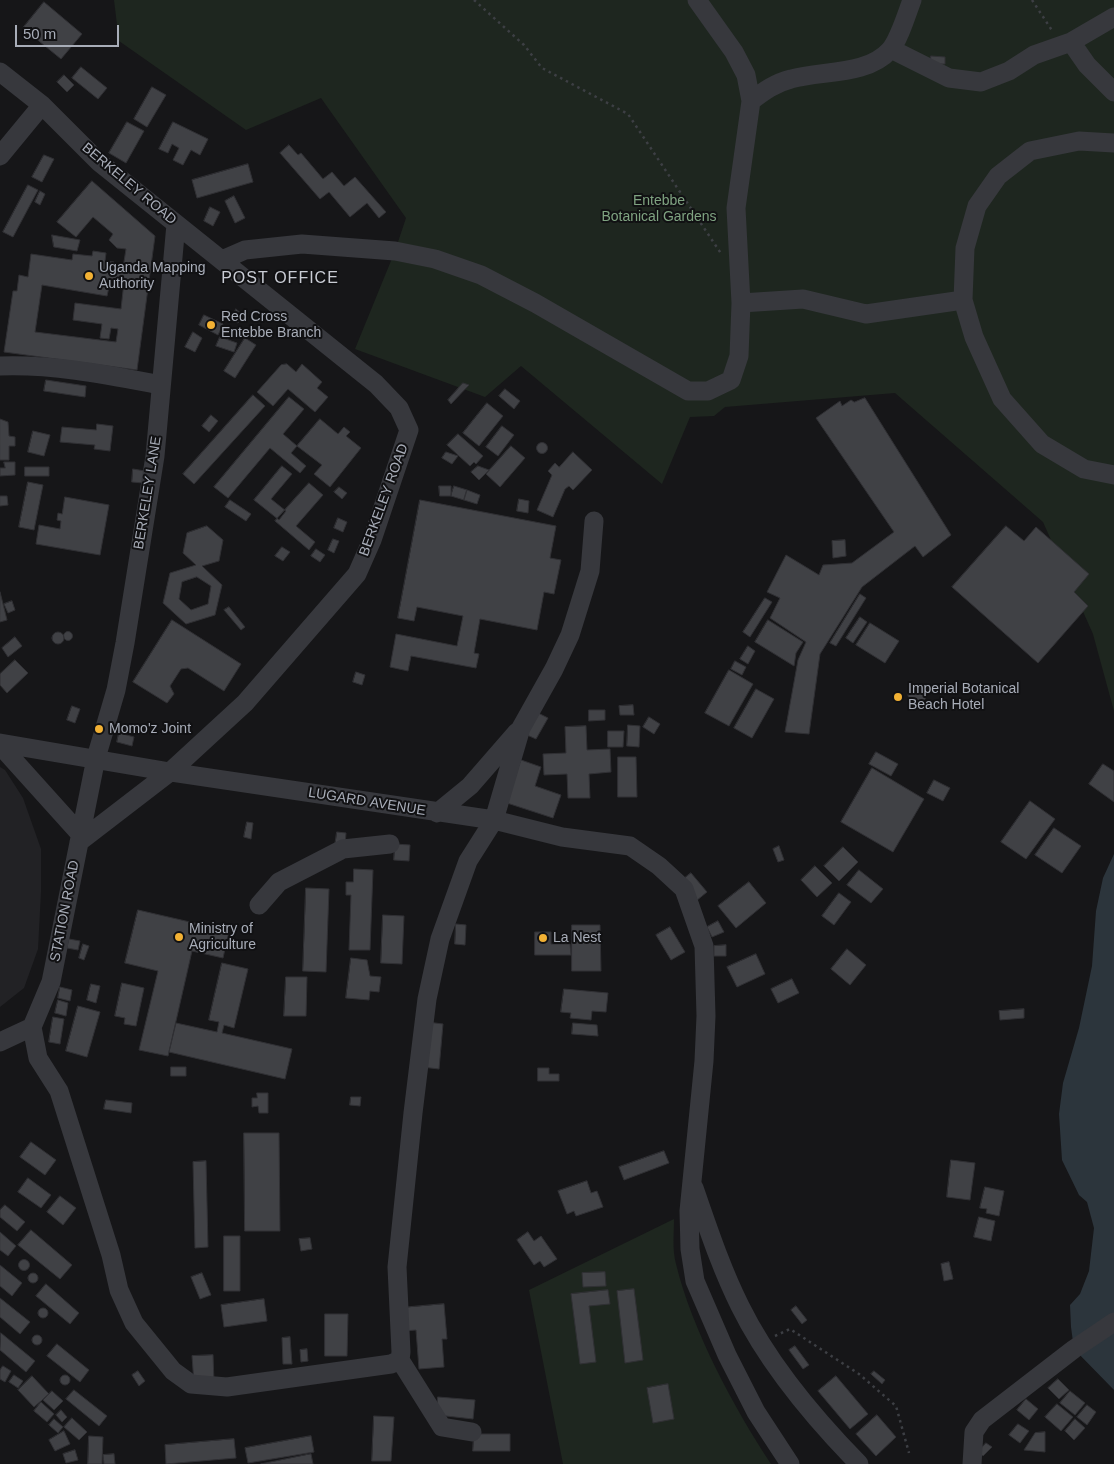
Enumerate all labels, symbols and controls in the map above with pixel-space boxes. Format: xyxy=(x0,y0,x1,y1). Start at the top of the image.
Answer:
scale bar xyxy=(18,15,121,47)
text: 50 m xyxy=(23,25,56,42)
street label: BERKELEY ROAD xyxy=(78,140,180,228)
park label: Entebbe Botanical Gardens xyxy=(601,193,717,226)
place label: Uganda Mapping Authority xyxy=(99,260,206,292)
district label: POST OFFICE xyxy=(220,269,340,289)
marker: Uganda Mapping Authority xyxy=(83,270,95,282)
place label: Red Cross Entebbe Branch xyxy=(221,309,321,342)
marker: Red Cross Entebbe Branch xyxy=(205,319,217,331)
street label: BERKELEY LANE xyxy=(131,435,165,551)
street label: BERKELEY ROAD xyxy=(356,442,412,558)
place label: Imperial Botanical Beach Hotel xyxy=(908,681,1019,714)
marker: Imperial Botanical Beach Hotel xyxy=(892,691,904,703)
place label: Momo'z Joint xyxy=(109,721,191,737)
marker: Momo'z Joint xyxy=(93,723,105,735)
street label: LUGARD AVENUE xyxy=(307,784,427,820)
street label: STATION ROAD xyxy=(47,859,83,963)
place label: Ministry of Agriculture xyxy=(189,921,256,954)
place label: La Nest xyxy=(553,930,601,946)
marker: Ministry of Agriculture xyxy=(173,931,185,943)
marker: La Nest xyxy=(537,932,549,944)

